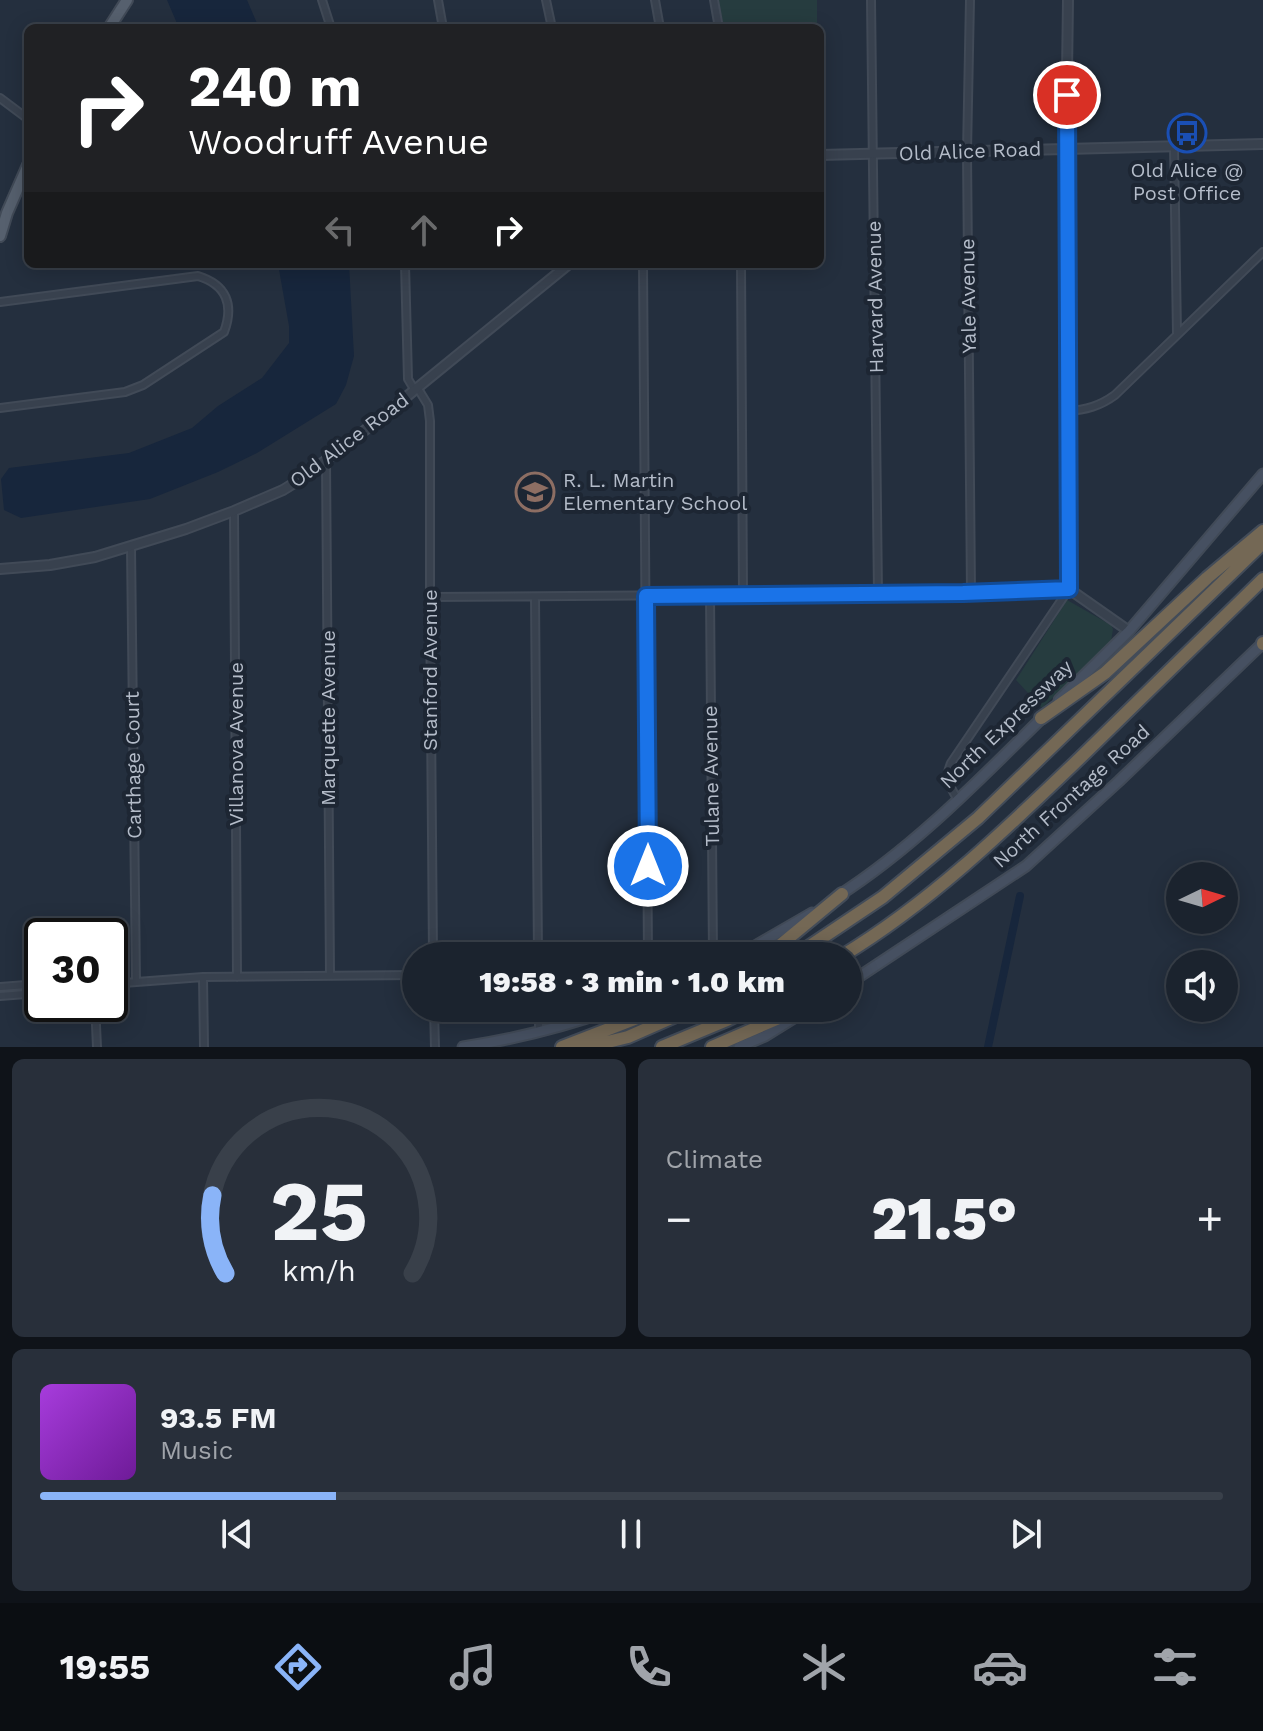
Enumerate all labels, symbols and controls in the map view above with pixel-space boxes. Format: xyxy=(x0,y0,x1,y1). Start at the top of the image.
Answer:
text: 240 m xyxy=(188,54,362,120)
icon: right xyxy=(56,56,160,160)
pin xyxy=(1033,61,1101,129)
icon: arrive xyxy=(1045,73,1089,117)
bus stop icon: Old Alice @ Post Office xyxy=(1166,112,1208,154)
text: Woodruff Avenue xyxy=(188,121,489,163)
street label: Old Alice Road xyxy=(898,137,1042,165)
place label: Old Alice @ Post Office xyxy=(1131,158,1244,205)
icon: left xyxy=(318,208,362,252)
icon: ahead xyxy=(402,208,446,252)
icon: right xyxy=(486,208,530,252)
street label: Harvard Avenue xyxy=(862,220,888,374)
street label: Yale Avenue xyxy=(955,238,981,354)
street label: Old Alice Road xyxy=(285,387,413,493)
place label: R. L. Martin Elementary School xyxy=(563,468,747,515)
school or university icon: R. L. Martin Elementary School xyxy=(514,471,556,513)
street label: Stanford Avenue xyxy=(418,589,442,751)
street label: Marquette Avenue xyxy=(316,630,340,806)
street label: North Expressway xyxy=(935,654,1078,793)
street label: Villanova Avenue xyxy=(224,662,248,826)
street label: Carthage Court xyxy=(120,690,146,839)
street label: Tulane Avenue xyxy=(698,705,724,847)
street label: North Frontage Road xyxy=(988,719,1154,873)
position arrow xyxy=(606,824,690,908)
north arrow xyxy=(1166,862,1238,934)
map controls xyxy=(1166,862,1238,1022)
speed limit sign: 30 xyxy=(24,918,128,1022)
button: sound xyxy=(1166,950,1238,1022)
text: 19:58 · 3 min · 1.0 km xyxy=(479,964,785,999)
text: Climate xyxy=(666,1144,763,1174)
text: 25 xyxy=(270,1163,368,1260)
text: 21.5° xyxy=(871,1183,1017,1254)
text: − xyxy=(666,1193,692,1245)
text: + xyxy=(1196,1193,1223,1245)
text: km/h xyxy=(282,1254,356,1288)
text: 93.5 FM xyxy=(160,1400,276,1435)
text: Music xyxy=(160,1435,233,1465)
icon: previous xyxy=(215,1512,259,1556)
icon: pause xyxy=(609,1512,653,1556)
icon: next xyxy=(1004,1512,1048,1556)
icon: directions xyxy=(270,1639,326,1695)
icon: music xyxy=(445,1639,501,1695)
icon: phone xyxy=(621,1639,677,1695)
icon: climate xyxy=(796,1639,852,1695)
icon: car xyxy=(972,1639,1028,1695)
icon: filters xyxy=(1147,1639,1203,1695)
text: 19:55 xyxy=(60,1646,150,1688)

